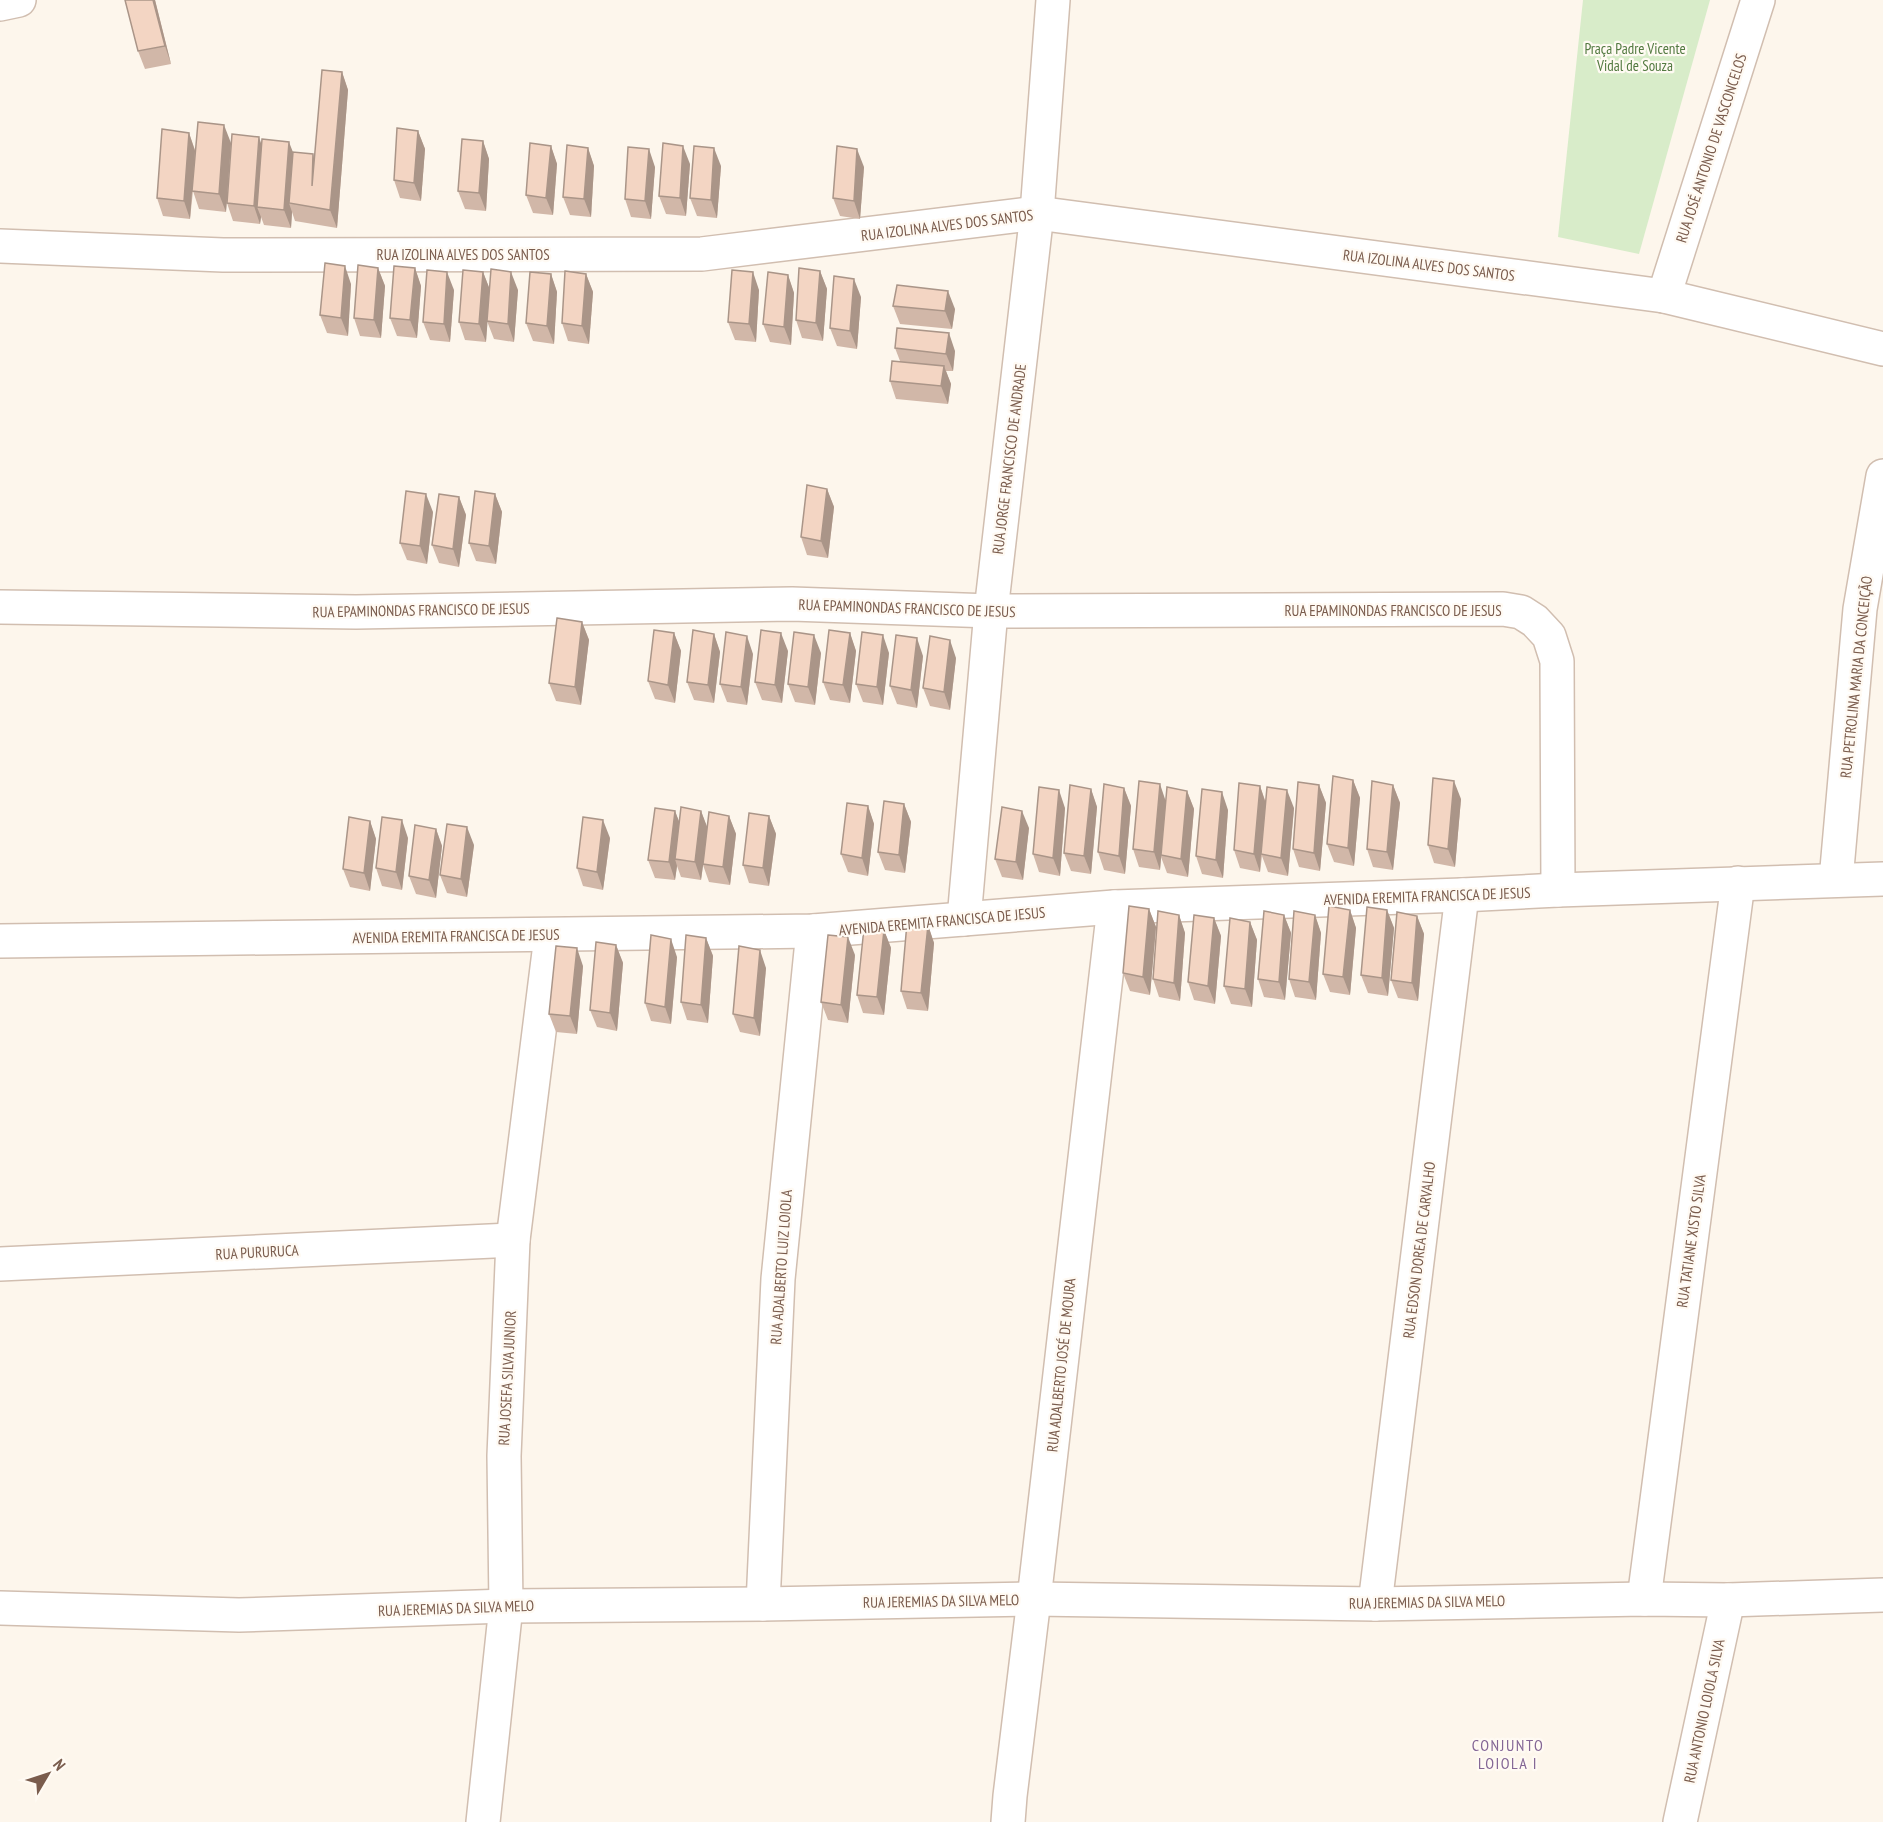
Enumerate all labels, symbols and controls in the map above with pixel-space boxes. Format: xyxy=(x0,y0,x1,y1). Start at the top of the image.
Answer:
park label: Praça Padre Vicente Vidal de Souza xyxy=(1584,39,1686,75)
street label: RUA JOSÉ ANTONIO DE VASCONCELOS xyxy=(1671,51,1751,245)
street label: RUA IZOLINA ALVES DOS SANTOS xyxy=(860,205,1034,245)
street label: RUA IZOLINA ALVES DOS SANTOS xyxy=(376,245,550,264)
street label: RUA IZOLINA ALVES DOS SANTOS xyxy=(1342,245,1516,285)
street label: RUA JORGE FRANCISCO DE ANDRADE xyxy=(988,363,1030,555)
street label: RUA PETROLINA MARIA DA CONCEIÇÃO xyxy=(1836,575,1876,779)
street label: RUA EPAMINONDAS FRANCISCO DE JESUS xyxy=(798,595,1016,621)
street label: RUA EPAMINONDAS FRANCISCO DE JESUS xyxy=(312,599,530,621)
street label: RUA EPAMINONDAS FRANCISCO DE JESUS xyxy=(1284,601,1502,620)
street label: AVENIDA EREMITA FRANCISCA DE JESUS xyxy=(1323,883,1531,909)
street label: AVENIDA EREMITA FRANCISCA DE JESUS xyxy=(838,903,1046,939)
street label: AVENIDA EREMITA FRANCISCA DE JESUS xyxy=(352,925,560,947)
street label: RUA EDSON DOREA DE CARVALHO xyxy=(1399,1160,1439,1340)
street label: RUA TATIANE XISTO SILVA xyxy=(1672,1172,1710,1309)
street label: RUA ADALBERTO LUIZ LOIOLA xyxy=(766,1188,796,1345)
street label: RUA PURURUCA xyxy=(215,1240,300,1264)
street label: RUA ADALBERTO JOSÉ DE MOURA xyxy=(1042,1276,1080,1453)
street label: RUA JOSEFA SILVA JUNIOR xyxy=(494,1310,520,1446)
street label: RUA JEREMIAS DA SILVA MELO xyxy=(863,1590,1019,1612)
street label: RUA JEREMIAS DA SILVA MELO xyxy=(1349,1591,1505,1613)
street label: RUA JEREMIAS DA SILVA MELO xyxy=(378,1596,534,1620)
street label: RUA ANTONIO LOIOLA SILVA xyxy=(1679,1636,1729,1785)
district label: CONJUNTO LOIOLA I xyxy=(1472,1735,1544,1773)
north arrow xyxy=(18,1744,78,1804)
text: N xyxy=(49,1755,70,1774)

